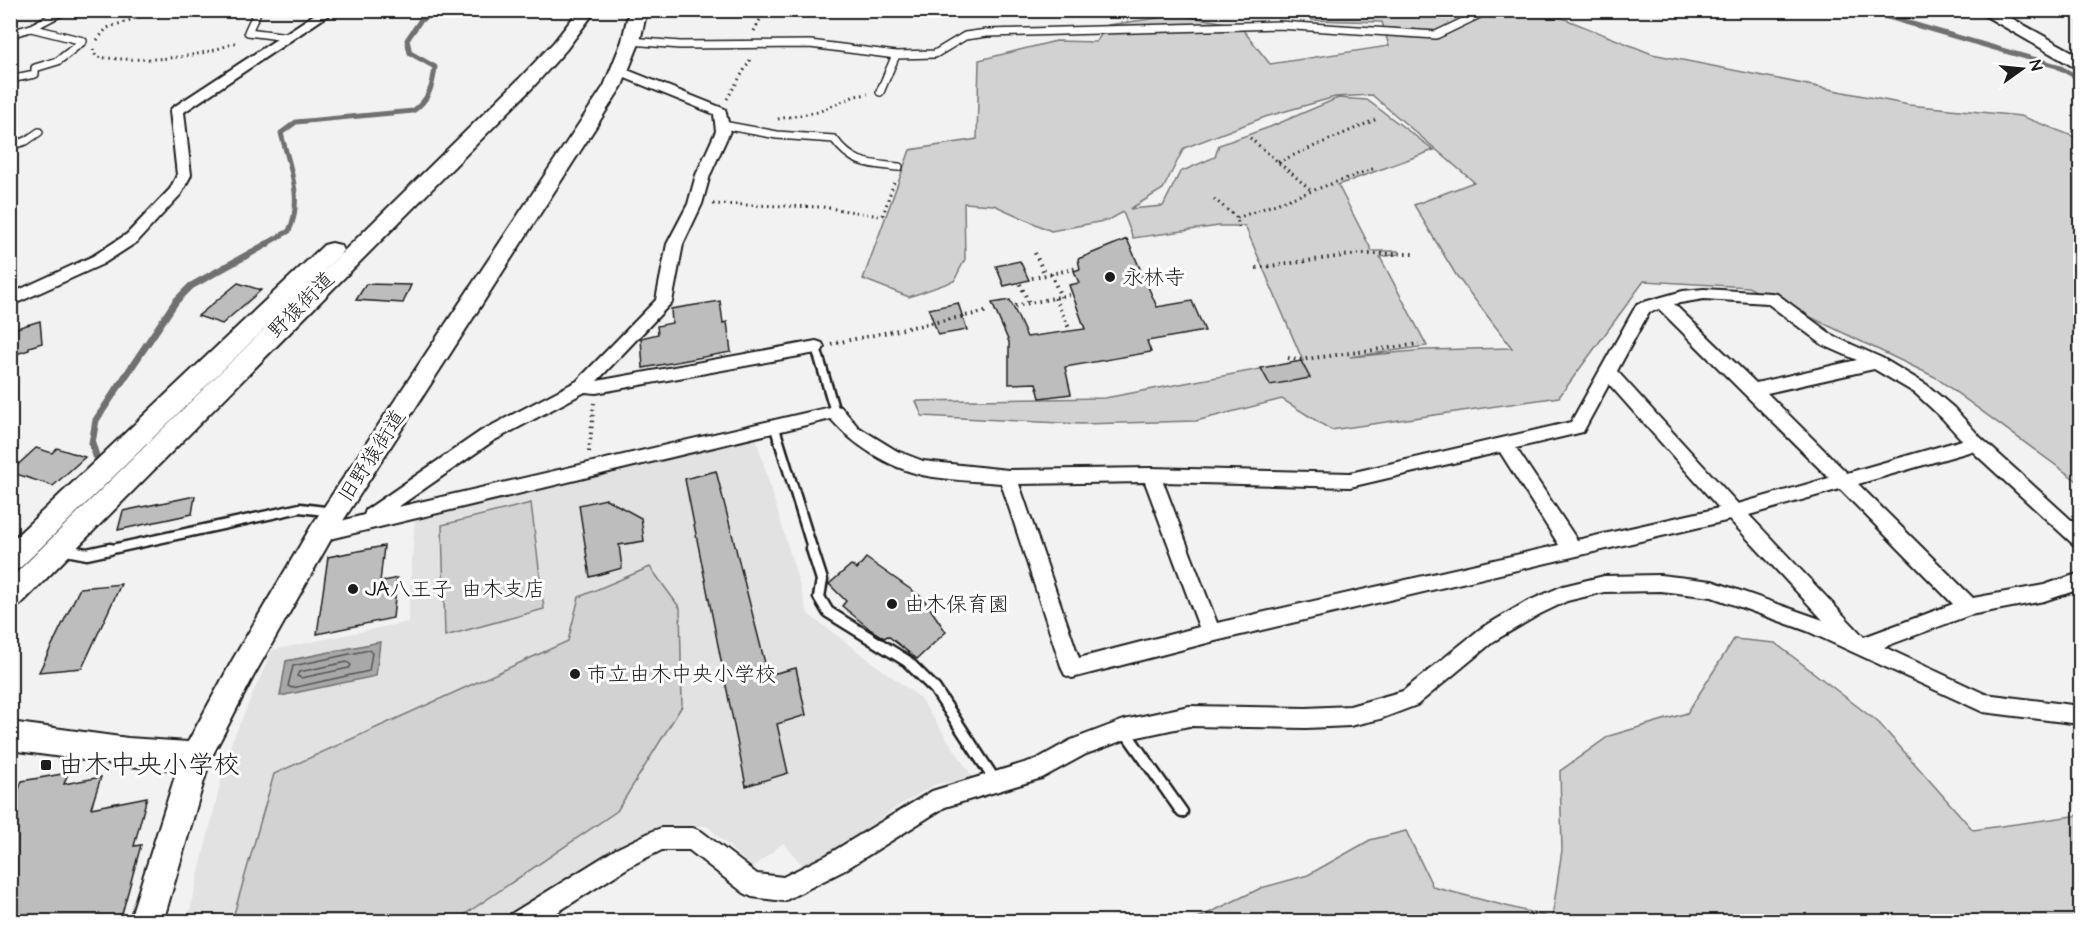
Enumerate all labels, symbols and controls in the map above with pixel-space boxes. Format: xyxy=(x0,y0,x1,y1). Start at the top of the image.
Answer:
north arrow xyxy=(1992,39,2052,99)
text: N xyxy=(2024,58,2047,73)
place label: 永林寺 xyxy=(1122,263,1185,292)
street label: 野猿街道 xyxy=(261,265,341,345)
marker: 永林寺 xyxy=(1103,270,1117,284)
street label: 旧野猿街道 xyxy=(331,404,413,508)
place label: JA八王子 由木支店 xyxy=(365,575,545,604)
marker: JA八王子 由木支店 xyxy=(346,582,360,596)
place label: 由木保育園 xyxy=(904,590,1009,619)
marker: 由木保育園 xyxy=(885,597,899,611)
place label: 市立由木中央小学校 xyxy=(587,660,776,689)
marker: 市立由木中央小学校 xyxy=(568,667,582,681)
place label: 由木中央小学校 xyxy=(58,747,240,783)
marker: 由木中央小学校 xyxy=(39,758,53,772)

